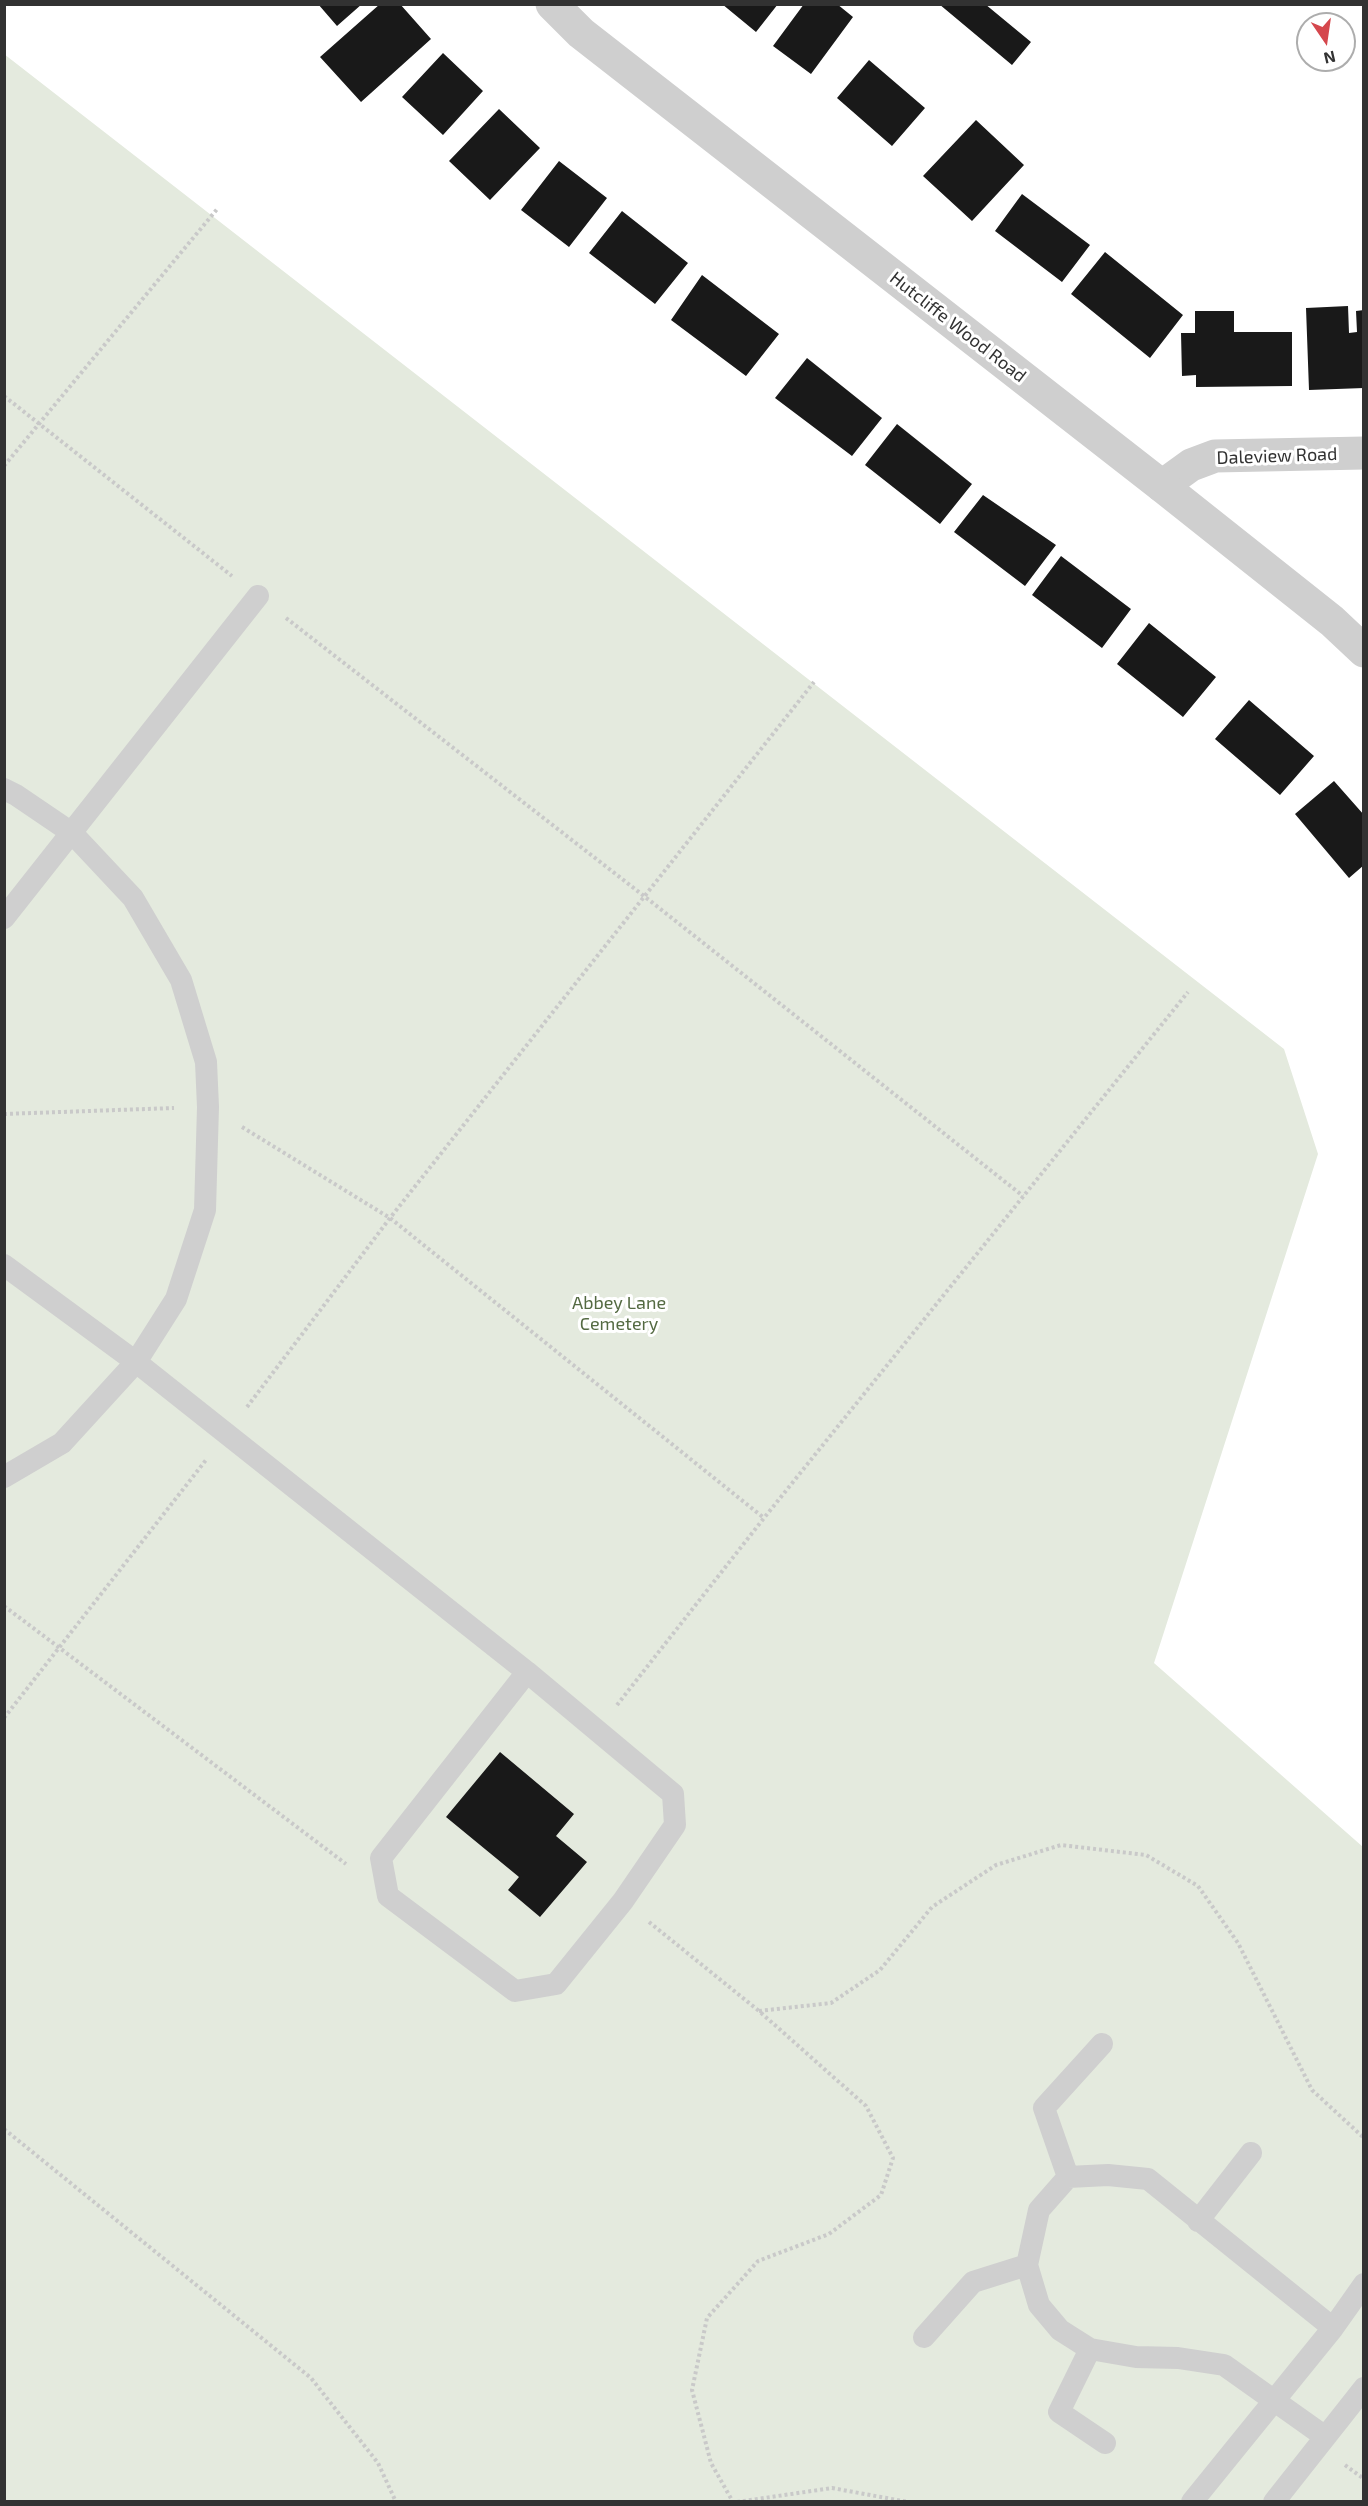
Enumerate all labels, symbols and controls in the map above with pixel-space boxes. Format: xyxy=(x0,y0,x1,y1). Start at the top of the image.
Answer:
north arrow xyxy=(1296,12,1356,72)
text: N xyxy=(1322,48,1337,69)
street label: Hutcliffe Wood Road xyxy=(886,267,1030,387)
street label: Daleview Road xyxy=(1216,443,1338,469)
park label: Abbey Lane Cemetery xyxy=(572,1292,666,1334)

